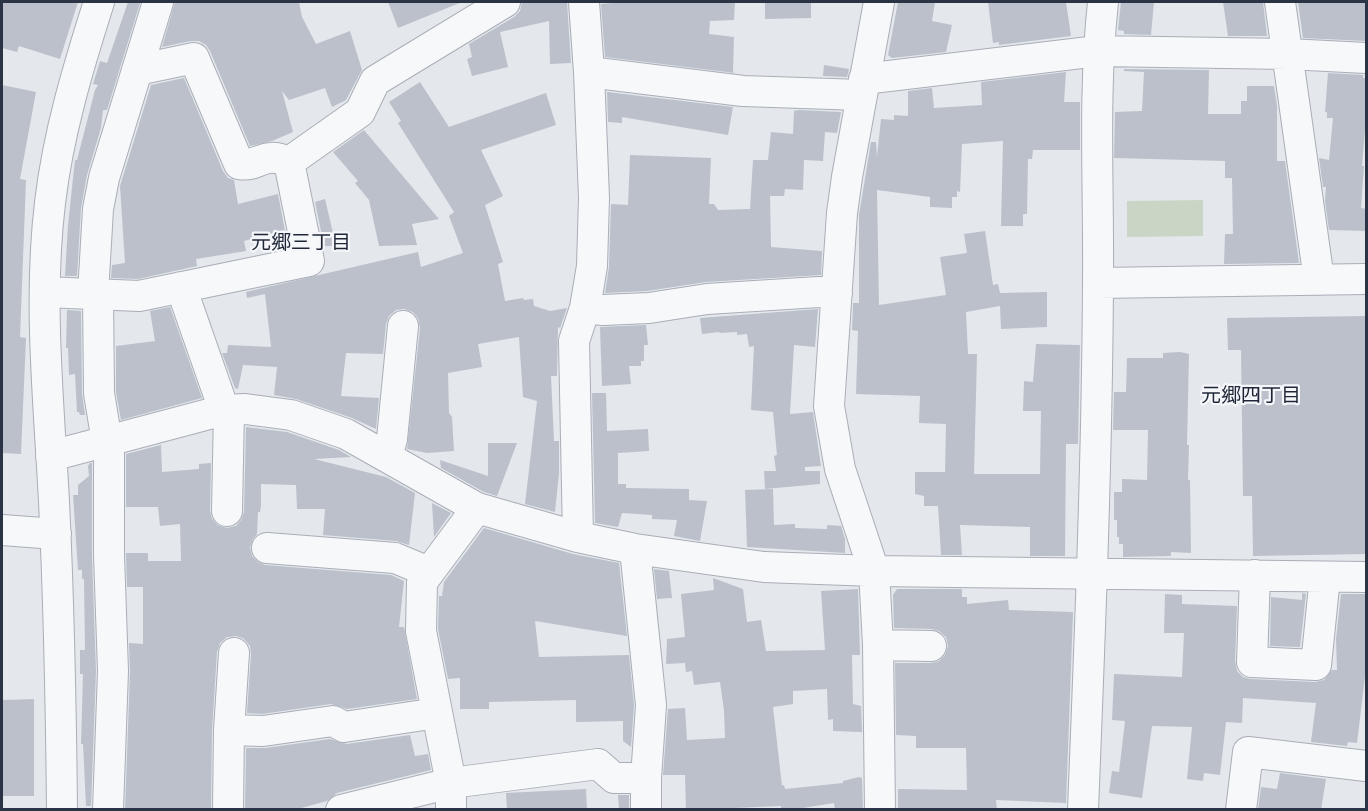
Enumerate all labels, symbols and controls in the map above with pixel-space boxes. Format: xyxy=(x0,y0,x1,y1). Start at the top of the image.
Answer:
district label: 元郷三丁目 xyxy=(251,231,351,255)
district label: 元郷四丁目 xyxy=(1201,384,1301,408)

